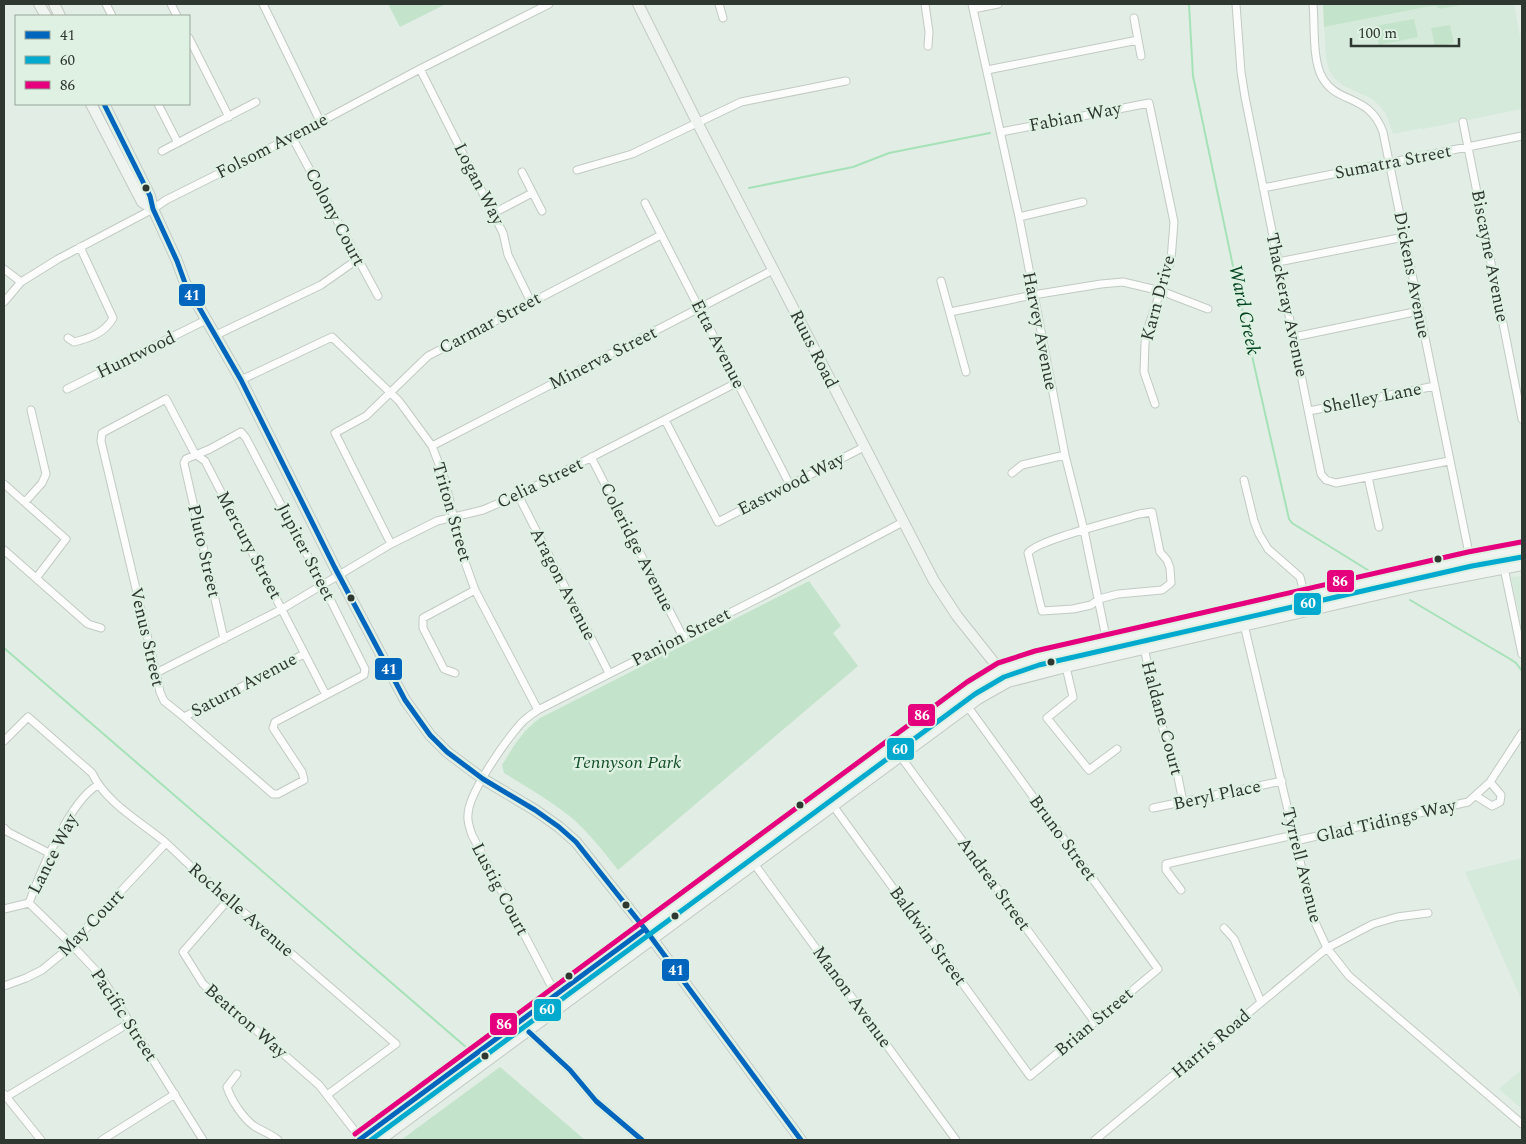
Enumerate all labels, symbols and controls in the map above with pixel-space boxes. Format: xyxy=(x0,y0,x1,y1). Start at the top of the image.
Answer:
legend xyxy=(15,15,190,105)
scale bar xyxy=(1351,15,1458,47)
text: 100 m xyxy=(1358,22,1397,45)
text: 41 xyxy=(60,24,75,47)
text: 60 xyxy=(60,49,75,72)
text: 86 xyxy=(60,74,76,97)
street label: Fabian Way xyxy=(1027,95,1125,139)
street label: Folsom Avenue xyxy=(211,106,333,186)
street label: Sumatra Street xyxy=(1332,137,1454,187)
street label: Logan Way xyxy=(447,138,512,231)
street label: Colony Court xyxy=(298,163,372,271)
unlabelled marker xyxy=(141,183,151,193)
street label: Biscayne Avenue xyxy=(1464,187,1516,325)
street label: Dickens Avenue xyxy=(1386,209,1438,341)
street label: Thackeray Avenue xyxy=(1259,230,1315,380)
street label: Karn Drive xyxy=(1134,252,1182,344)
water label: Ward Creek xyxy=(1220,262,1268,358)
street label: Harvey Avenue xyxy=(1015,269,1065,393)
line badge: 41 xyxy=(178,283,206,307)
text: 41 xyxy=(184,285,200,306)
street label: Carmar Street xyxy=(434,285,546,361)
street label: Etta Avenue xyxy=(684,295,752,393)
street label: Ruus Road xyxy=(783,305,845,393)
street label: Minerva Street xyxy=(544,319,662,397)
street label: Huntwood xyxy=(92,324,180,386)
street label: Shelley Lane xyxy=(1320,375,1424,421)
street label: Eastwood Way xyxy=(733,445,850,523)
street label: Celia Street xyxy=(492,450,588,516)
street label: Triton Street xyxy=(425,459,479,565)
street label: Coleridge Avenue xyxy=(593,478,681,616)
street label: Mercury Street xyxy=(209,486,289,604)
street label: Jupiter Street xyxy=(270,498,342,606)
street label: Pluto Street xyxy=(180,502,228,600)
street label: Aragon Avenue xyxy=(523,523,603,645)
unlabelled marker xyxy=(1433,554,1443,564)
line badge: 86 xyxy=(1326,569,1355,593)
text: 86 xyxy=(1332,571,1348,592)
street label: Venus Street xyxy=(122,585,172,689)
line badge: 60 xyxy=(1293,592,1322,616)
unlabelled marker xyxy=(346,593,356,603)
text: 60 xyxy=(1300,593,1316,614)
street label: Panjon Street xyxy=(627,600,735,674)
street label: Saturn Avenue xyxy=(186,646,302,724)
line badge: 41 xyxy=(374,657,403,681)
unlabelled marker xyxy=(1046,657,1056,667)
street label: Haldane Court xyxy=(1134,658,1190,778)
text: 41 xyxy=(381,659,397,680)
line badge: 86 xyxy=(907,703,936,727)
text: 86 xyxy=(914,705,930,726)
line badge: 60 xyxy=(886,737,915,761)
text: 60 xyxy=(892,739,908,760)
park label: Tennyson Park xyxy=(573,749,682,776)
street label: Beryl Place xyxy=(1171,773,1263,817)
street label: Bruno Street xyxy=(1022,789,1104,887)
street label: Glad Tidings Way xyxy=(1313,791,1460,850)
unlabelled marker xyxy=(795,800,805,810)
street label: Tyrrell Avenue xyxy=(1275,804,1329,926)
street label: Lance Way xyxy=(21,808,85,899)
street label: Andrea Street xyxy=(951,831,1037,937)
street label: Lustig Court xyxy=(464,838,536,940)
street label: Rochelle Avenue xyxy=(182,856,300,964)
street label: Baldwin Street xyxy=(883,881,973,991)
street label: May Court xyxy=(52,883,130,963)
unlabelled marker xyxy=(621,900,631,910)
unlabelled marker xyxy=(670,911,680,921)
street label: Manon Avenue xyxy=(806,940,898,1054)
line badge: 41 xyxy=(661,958,690,982)
text: 41 xyxy=(668,960,684,981)
street label: Pacific Street xyxy=(84,963,164,1067)
unlabelled marker xyxy=(564,971,574,981)
street label: Beatron Way xyxy=(198,977,295,1066)
street label: Brian Street xyxy=(1049,981,1139,1063)
line badge: 60 xyxy=(533,998,562,1022)
text: 60 xyxy=(539,999,555,1020)
street label: Harris Road xyxy=(1165,1003,1257,1085)
line badge: 86 xyxy=(489,1012,518,1036)
text: 86 xyxy=(496,1014,512,1035)
unlabelled marker xyxy=(480,1051,490,1061)

